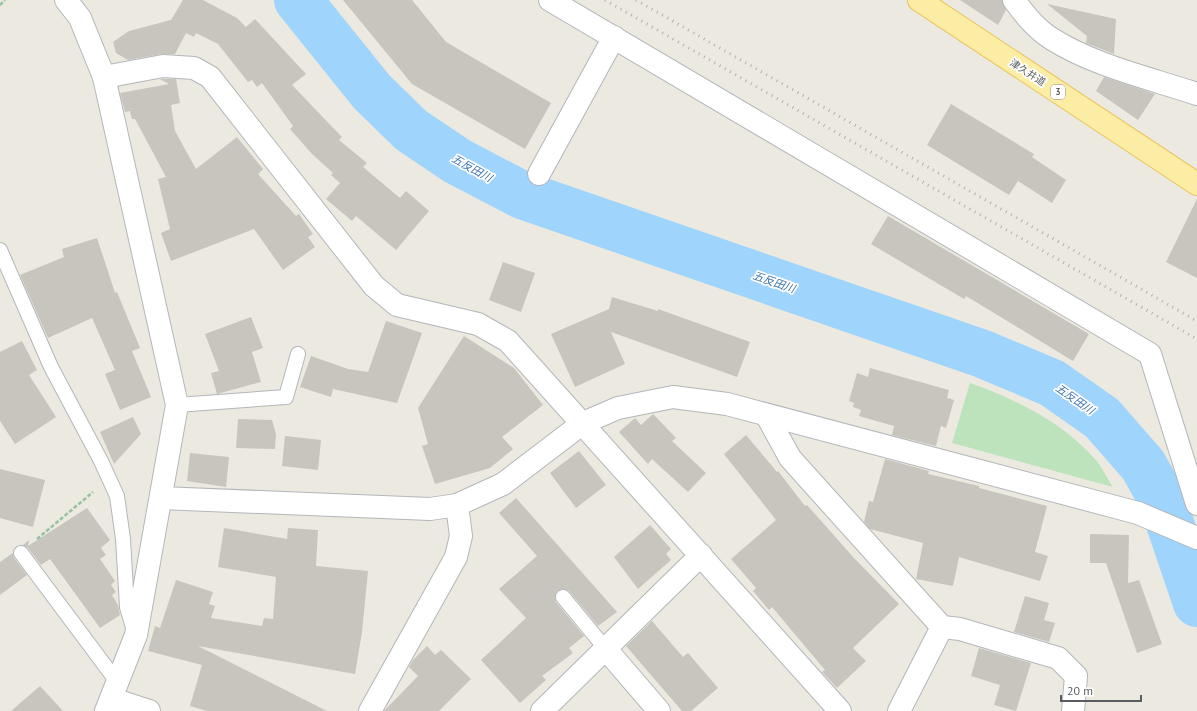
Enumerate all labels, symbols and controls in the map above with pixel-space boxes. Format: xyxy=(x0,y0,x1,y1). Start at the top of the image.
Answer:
street label: 津久井道 xyxy=(1007,56,1048,89)
road number: 3 xyxy=(1051,85,1065,99)
water label: 五反田川 xyxy=(449,151,496,185)
water label: 五反田川 xyxy=(751,268,798,296)
water label: 五反田川 xyxy=(1053,381,1098,418)
scale bar xyxy=(1061,677,1141,703)
text: 20 m xyxy=(1067,683,1093,698)

